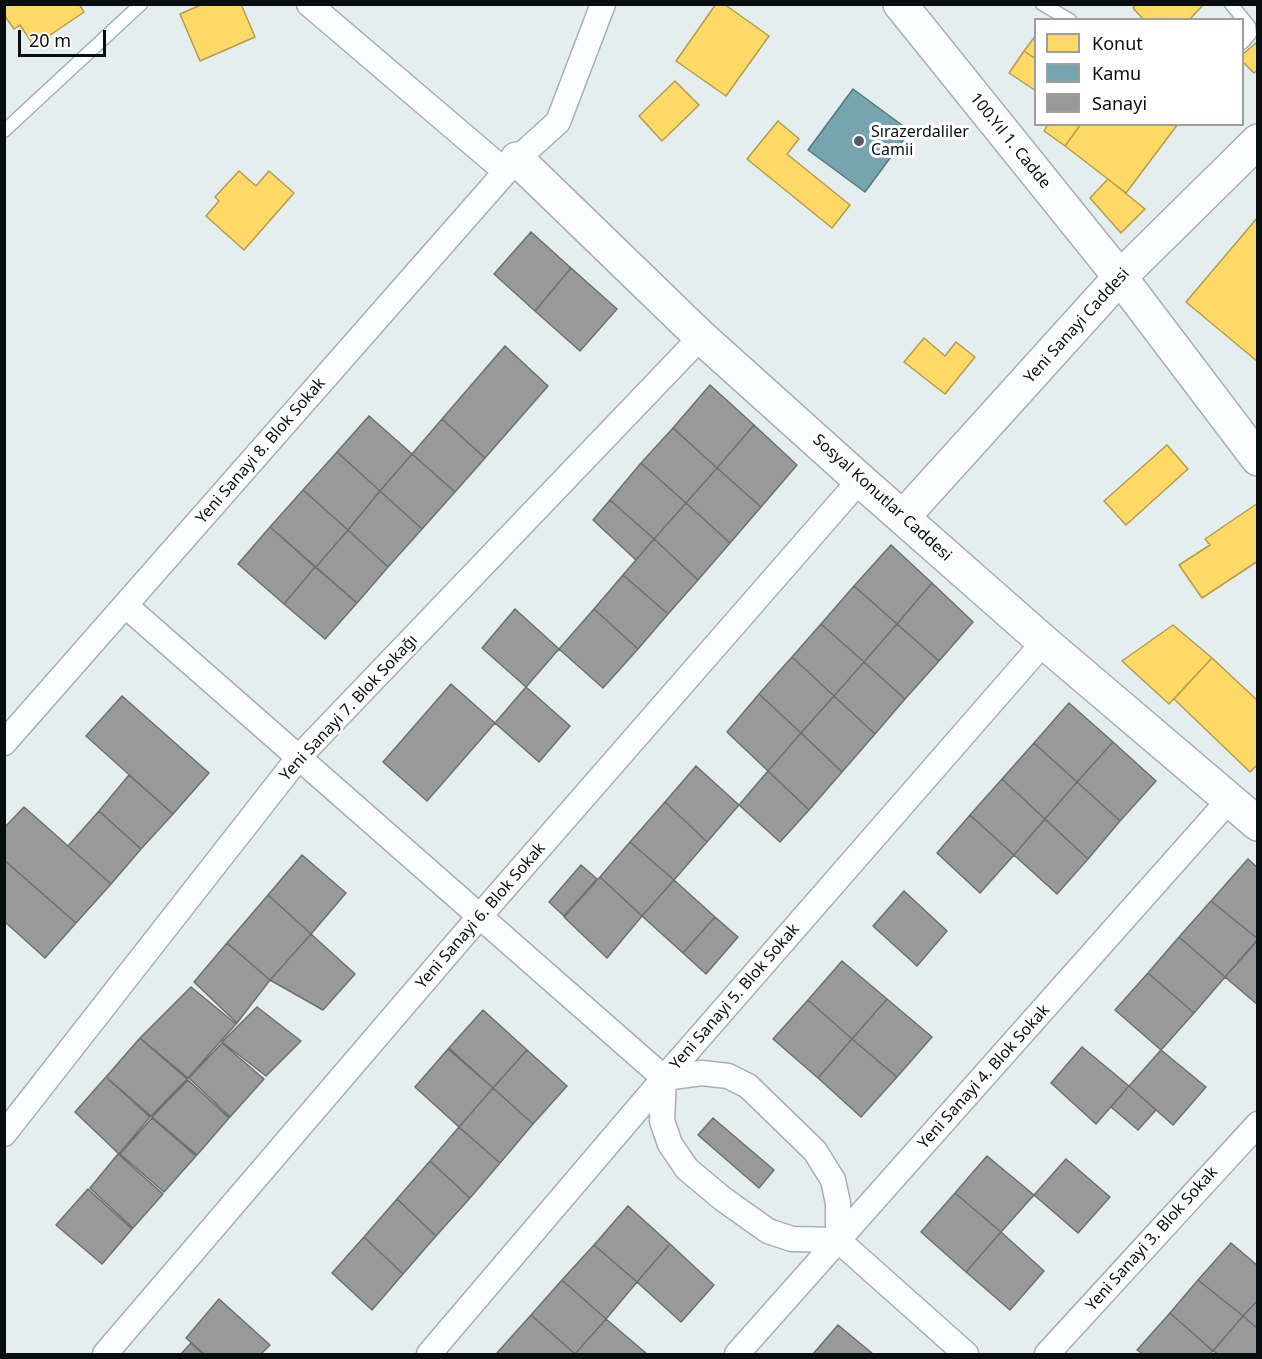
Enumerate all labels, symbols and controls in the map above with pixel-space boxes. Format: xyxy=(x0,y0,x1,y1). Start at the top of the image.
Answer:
scale bar xyxy=(21,18,110,56)
legend xyxy=(1034,18,1244,126)
text: 20 m xyxy=(29,28,71,52)
text: Konut xyxy=(1092,31,1143,55)
text: Kamu xyxy=(1092,61,1141,85)
street label: 100.Yıl 1. Cadde xyxy=(966,89,1054,193)
text: Sanayi xyxy=(1092,91,1147,115)
place label: Sırazerdaliler Camii xyxy=(871,122,969,160)
marker: Sırazerdaliler Camii xyxy=(852,134,866,148)
street label: Yeni Sanayi Caddesi xyxy=(1020,265,1134,387)
street label: Yeni Sanayi 8. Blok Sokak xyxy=(192,374,330,528)
street label: Sosyal Konutlar Caddesi xyxy=(809,431,955,565)
street label: Yeni Sanayi 7. Blok Sokağı xyxy=(276,631,422,785)
street label: Yeni Sanayi 6. Blok Sokak xyxy=(412,839,550,993)
street label: Yeni Sanayi 5. Blok Sokak xyxy=(666,920,804,1074)
street label: Yeni Sanayi 4. Blok Sokak xyxy=(914,1001,1054,1153)
street label: Yeni Sanayi 3. Blok Sokak xyxy=(1082,1163,1222,1315)

